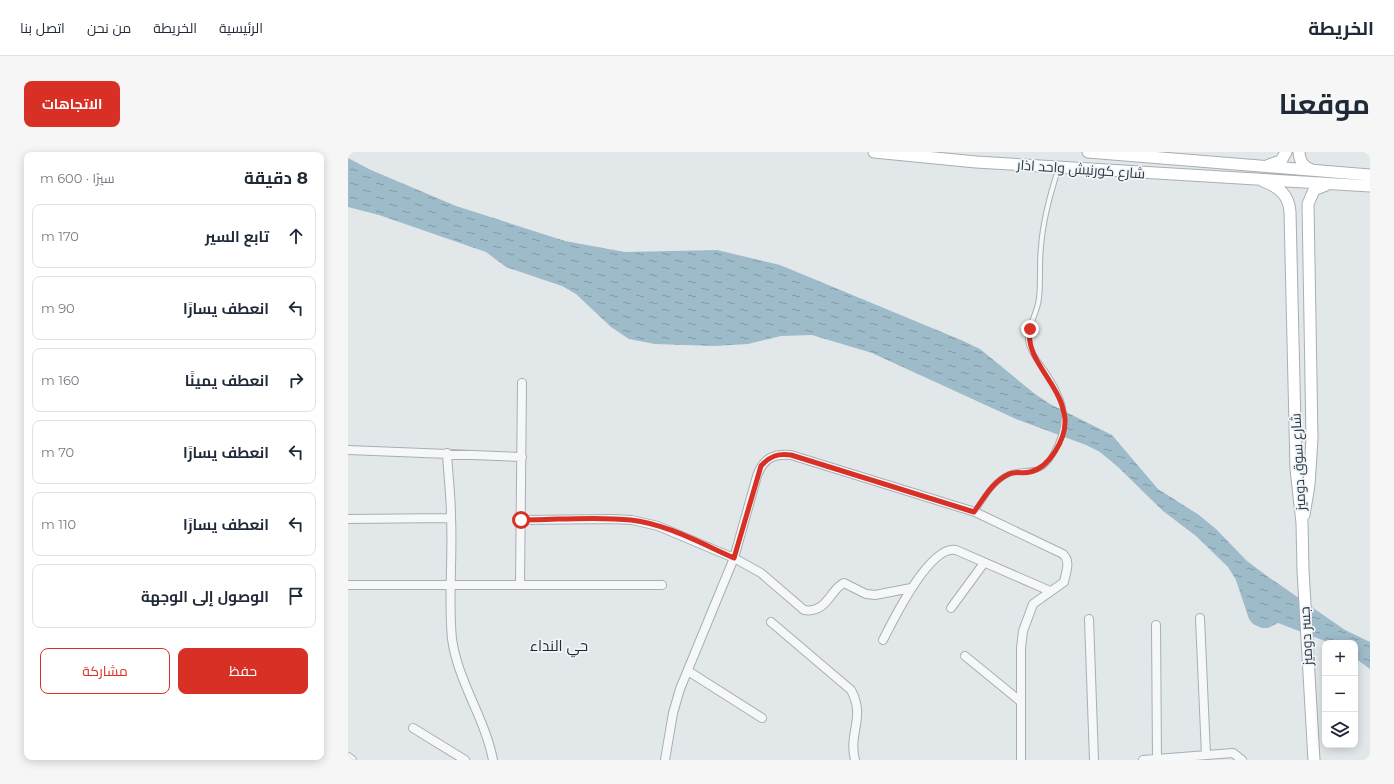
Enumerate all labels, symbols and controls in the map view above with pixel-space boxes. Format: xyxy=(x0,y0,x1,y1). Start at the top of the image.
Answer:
text: الخريطة xyxy=(1308,17,1374,40)
text: اتصل بنا xyxy=(20,19,65,37)
text: من نحن xyxy=(87,19,131,37)
text: الخريطة xyxy=(153,19,197,37)
text: الرئيسية xyxy=(219,19,263,37)
button: الاتجاهات xyxy=(24,81,120,127)
text: موقعنا xyxy=(1279,87,1370,121)
street label: شارع كورنيش واحد اذار xyxy=(1015,155,1146,182)
text: 8 دقيقة xyxy=(244,168,308,188)
text: سيرًا · 600 m xyxy=(40,170,114,186)
icon: ahead xyxy=(285,225,307,247)
text: تابع السير xyxy=(205,227,269,246)
text: 170 m xyxy=(41,228,79,244)
icon: left xyxy=(285,297,307,319)
text: انعطف يسارًا xyxy=(183,299,269,318)
text: 90 m xyxy=(41,300,75,316)
route end xyxy=(1021,320,1039,338)
icon: right xyxy=(285,369,307,391)
text: انعطف يمينًا xyxy=(185,371,269,390)
text: 160 m xyxy=(41,372,79,388)
street label: شارع سوق دوميز xyxy=(1286,413,1310,512)
icon: left xyxy=(285,441,307,463)
text: انعطف يسارًا xyxy=(183,443,269,462)
text: 70 m xyxy=(41,444,74,460)
route start xyxy=(512,511,530,529)
icon: left xyxy=(285,513,307,535)
text: انعطف يسارًا xyxy=(183,515,269,534)
text: 110 m xyxy=(41,516,76,532)
icon: arrive xyxy=(285,585,307,607)
text: الوصول إلى الوجهة xyxy=(141,587,269,606)
street label: جسر دوميز xyxy=(1295,606,1317,667)
district label: حي النداء xyxy=(530,636,588,658)
map controls xyxy=(1322,640,1358,748)
button: + xyxy=(1322,640,1358,676)
button: مشاركة xyxy=(40,648,170,694)
button: حفظ xyxy=(178,648,308,694)
button: − xyxy=(1322,676,1358,712)
button: layers xyxy=(1322,712,1358,748)

